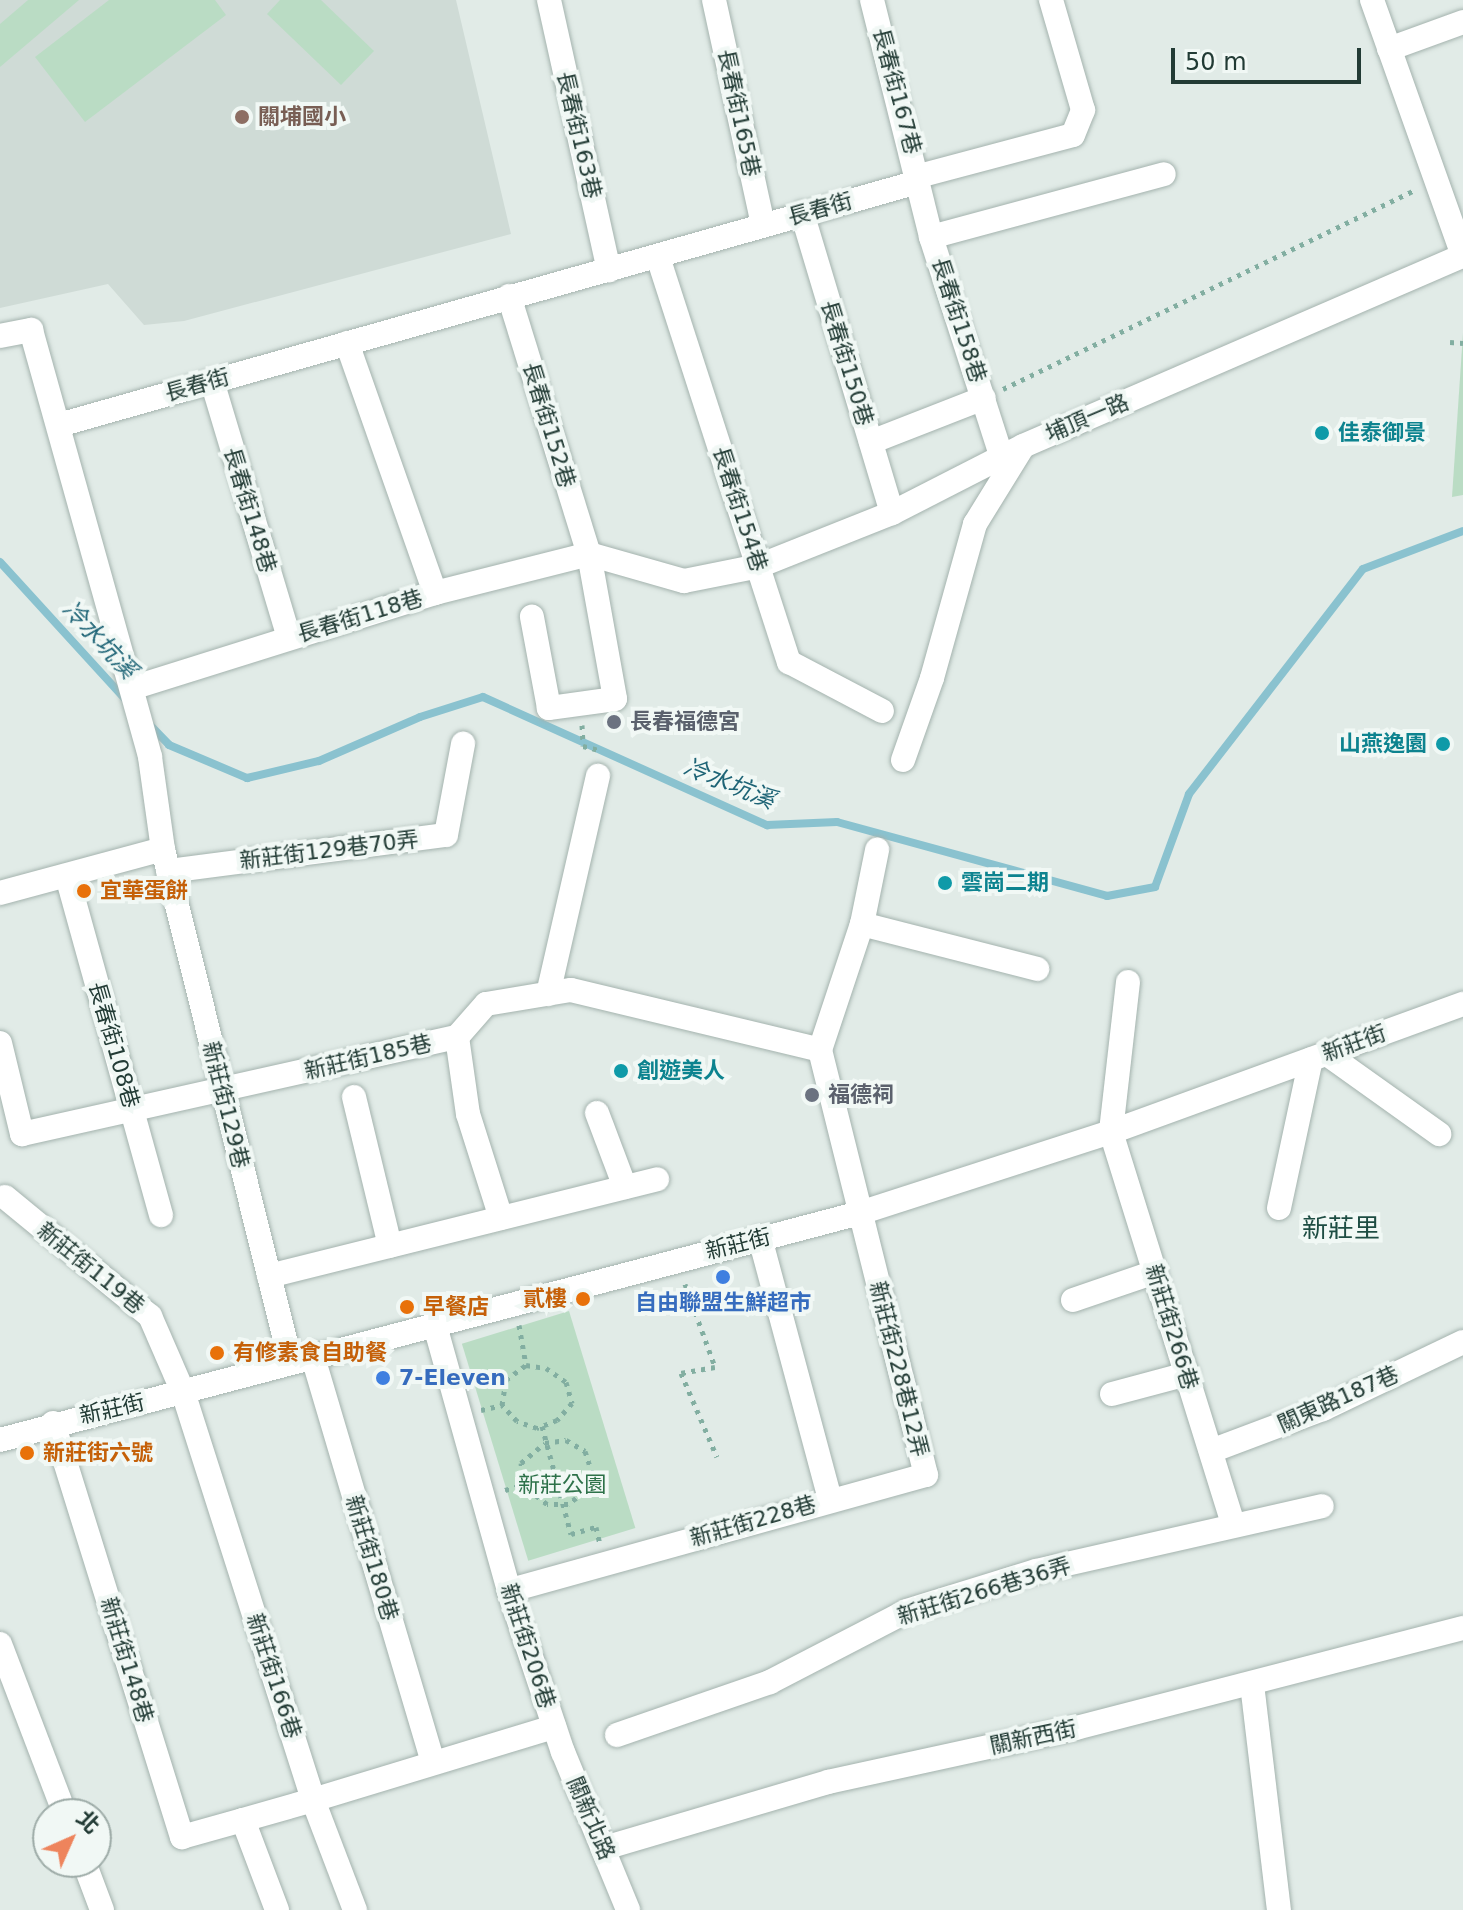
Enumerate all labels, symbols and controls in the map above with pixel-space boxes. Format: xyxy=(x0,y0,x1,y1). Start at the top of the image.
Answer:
street label: 長春街167巷 xyxy=(867,25,927,157)
scale bar xyxy=(1175,32,1365,82)
street label: 長春街165巷 xyxy=(713,47,765,179)
text: 50 m xyxy=(1185,48,1247,76)
street label: 長春街163巷 xyxy=(552,69,606,201)
place label: 關埔國小 xyxy=(258,104,346,130)
marker: 關埔國小 xyxy=(233,108,251,126)
street label: 長春街 xyxy=(785,187,855,231)
street label: 長春街158巷 xyxy=(926,254,992,386)
street label: 長春街150巷 xyxy=(815,297,879,429)
street label: 長春街152巷 xyxy=(517,359,581,491)
street label: 長春街 xyxy=(162,363,232,407)
street label: 埔頂一路 xyxy=(1041,389,1133,447)
place label: 佳泰御景 xyxy=(1338,420,1426,446)
marker: 佳泰御景 xyxy=(1313,424,1331,442)
street label: 長春街154巷 xyxy=(707,443,773,575)
street label: 長春街148巷 xyxy=(218,444,282,576)
street label: 長春街118巷 xyxy=(294,584,426,648)
water label: 冷水坑溪 xyxy=(56,595,142,685)
place label: 長春福德宮 xyxy=(630,709,740,735)
marker: 長春福德宮 xyxy=(605,713,623,731)
place label: 山燕逸園 xyxy=(1339,731,1427,757)
marker: 山燕逸園 xyxy=(1434,735,1452,753)
water label: 冷水坑溪 xyxy=(679,753,779,815)
street label: 新莊街129巷70弄 xyxy=(238,826,420,874)
place label: 雲崗二期 xyxy=(961,870,1049,896)
marker: 雲崗二期 xyxy=(936,874,954,892)
place label: 宜華蛋餅 xyxy=(100,878,188,904)
marker: 宜華蛋餅 xyxy=(75,882,93,900)
street label: 長春街108巷 xyxy=(83,979,145,1111)
street label: 新莊街 xyxy=(1318,1019,1390,1067)
street label: 新莊街185巷 xyxy=(302,1030,434,1084)
street label: 新莊街129巷 xyxy=(197,1039,255,1171)
place label: 創遊美人 xyxy=(637,1058,725,1084)
marker: 創遊美人 xyxy=(612,1062,630,1080)
place label: 福德祠 xyxy=(828,1082,894,1108)
marker: 福德祠 xyxy=(803,1086,821,1104)
district label: 新莊里 xyxy=(1302,1213,1380,1245)
street label: 新莊街119巷 xyxy=(32,1217,150,1319)
street label: 新莊街 xyxy=(703,1223,773,1265)
street label: 新莊街266巷 xyxy=(1140,1261,1204,1393)
marker: 自由聯盟生鮮超市 xyxy=(714,1268,732,1286)
street label: 新莊街228巷12弄 xyxy=(864,1278,934,1460)
place label: 貳樓 xyxy=(523,1286,567,1312)
marker: 貳樓 xyxy=(574,1290,592,1308)
place label: 自由聯盟生鮮超市 xyxy=(635,1290,811,1316)
place label: 早餐店 xyxy=(423,1294,489,1320)
marker: 早餐店 xyxy=(398,1298,416,1316)
place label: 有修素食自助餐 xyxy=(233,1340,387,1366)
marker: 有修素食自助餐 xyxy=(208,1344,226,1362)
street label: 關東路187巷 xyxy=(1273,1361,1403,1437)
place label: 7-Eleven xyxy=(399,1365,506,1391)
marker: 7-Eleven xyxy=(374,1369,392,1387)
street label: 新莊街 xyxy=(77,1389,147,1429)
place label: 新莊街六號 xyxy=(43,1440,153,1466)
marker: 新莊街六號 xyxy=(18,1444,36,1462)
park label: 新莊公園 xyxy=(518,1472,606,1498)
street label: 新莊街228巷 xyxy=(687,1490,819,1552)
street label: 新莊街180巷 xyxy=(340,1492,404,1624)
street label: 新莊街266巷36弄 xyxy=(894,1552,1074,1630)
street label: 新莊街206巷 xyxy=(495,1580,561,1712)
street label: 新莊街148巷 xyxy=(95,1594,159,1726)
street label: 新莊街166巷 xyxy=(241,1610,307,1742)
street label: 關新西街 xyxy=(987,1715,1079,1759)
street label: 關新北路 xyxy=(562,1772,620,1864)
north arrow xyxy=(32,1798,112,1878)
text: 北 xyxy=(71,1805,105,1839)

